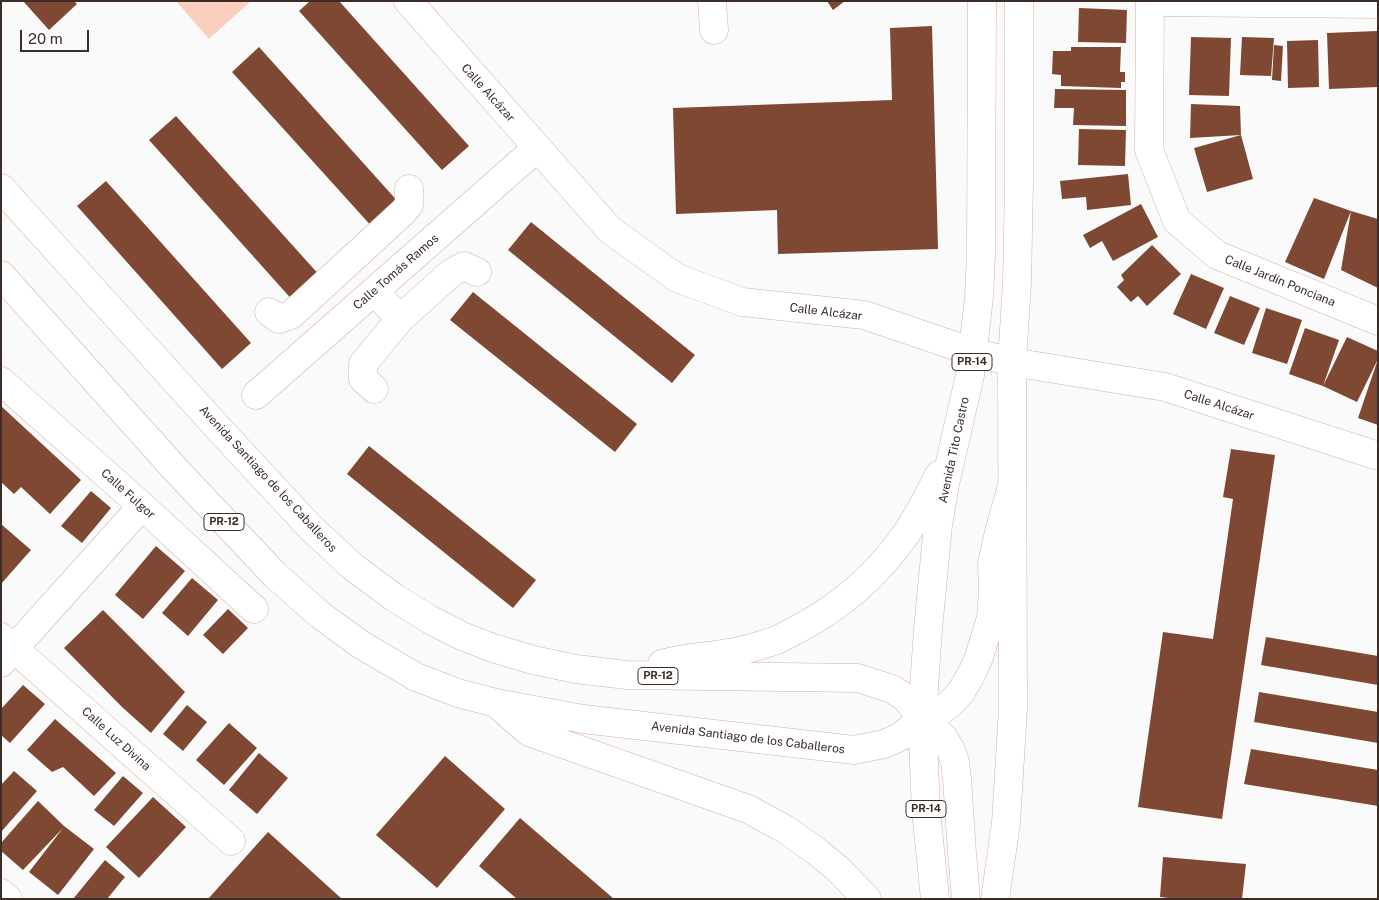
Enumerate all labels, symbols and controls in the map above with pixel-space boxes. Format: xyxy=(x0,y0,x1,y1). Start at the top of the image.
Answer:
scale bar xyxy=(22,20,91,52)
text: 20 m xyxy=(28,30,63,47)
street label: Calle Alcázar xyxy=(458,61,518,125)
street label: Calle Tomás Ramos xyxy=(350,231,442,313)
street label: Calle Jardín Ponciana xyxy=(1223,252,1337,310)
street label: Calle Alcázar xyxy=(789,300,863,324)
road number: PR-14 xyxy=(952,354,992,371)
street label: Calle Alcázar xyxy=(1182,387,1256,423)
street label: Avenida Tito Castro xyxy=(936,396,972,504)
street label: Avenida Santiago de los Caballeros xyxy=(196,403,340,555)
street label: Calle Fulgor xyxy=(98,466,158,522)
road number: PR-12 xyxy=(204,514,244,530)
road number: PR-12 xyxy=(638,668,678,684)
street label: Calle Luz Divina xyxy=(79,704,153,774)
street label: Avenida Santiago de los Caballeros xyxy=(650,719,846,757)
road number: PR-14 xyxy=(906,801,946,818)

